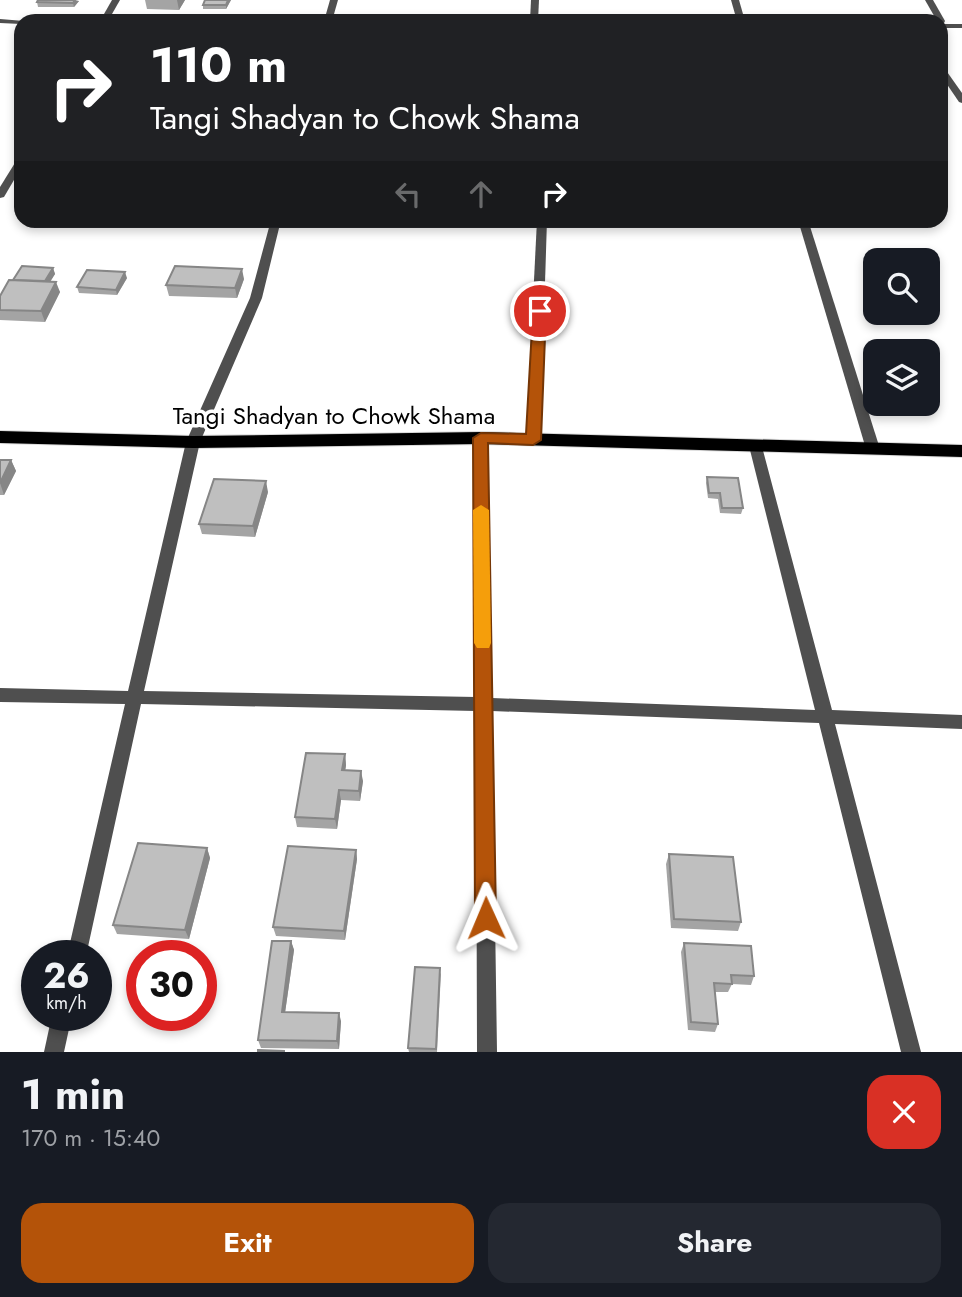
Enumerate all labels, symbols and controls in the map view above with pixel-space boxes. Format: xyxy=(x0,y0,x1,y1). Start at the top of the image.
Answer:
text: 110 m xyxy=(150,30,287,100)
icon: right xyxy=(35,42,126,133)
text: Tangi Shadyan to Chowk Shama xyxy=(150,95,580,141)
icon: left xyxy=(389,175,427,213)
icon: ahead xyxy=(462,175,500,213)
icon: right xyxy=(535,175,573,213)
map controls xyxy=(863,248,940,416)
button: search xyxy=(863,248,940,325)
pin xyxy=(510,281,570,341)
icon: arrive xyxy=(521,292,559,330)
button: layers xyxy=(863,339,940,416)
street label: Tangi Shadyan to Chowk Shama xyxy=(173,398,495,433)
position arrow xyxy=(449,881,523,955)
speed limit sign: 30 xyxy=(126,940,217,1031)
text: 26 xyxy=(43,951,90,1001)
text: km/h xyxy=(46,990,87,1016)
text: 1 min xyxy=(21,1064,125,1125)
button: close xyxy=(867,1075,941,1149)
text: 170 m · 15:40 xyxy=(21,1121,160,1155)
button: Exit xyxy=(21,1203,474,1283)
button: Share xyxy=(488,1203,941,1283)

